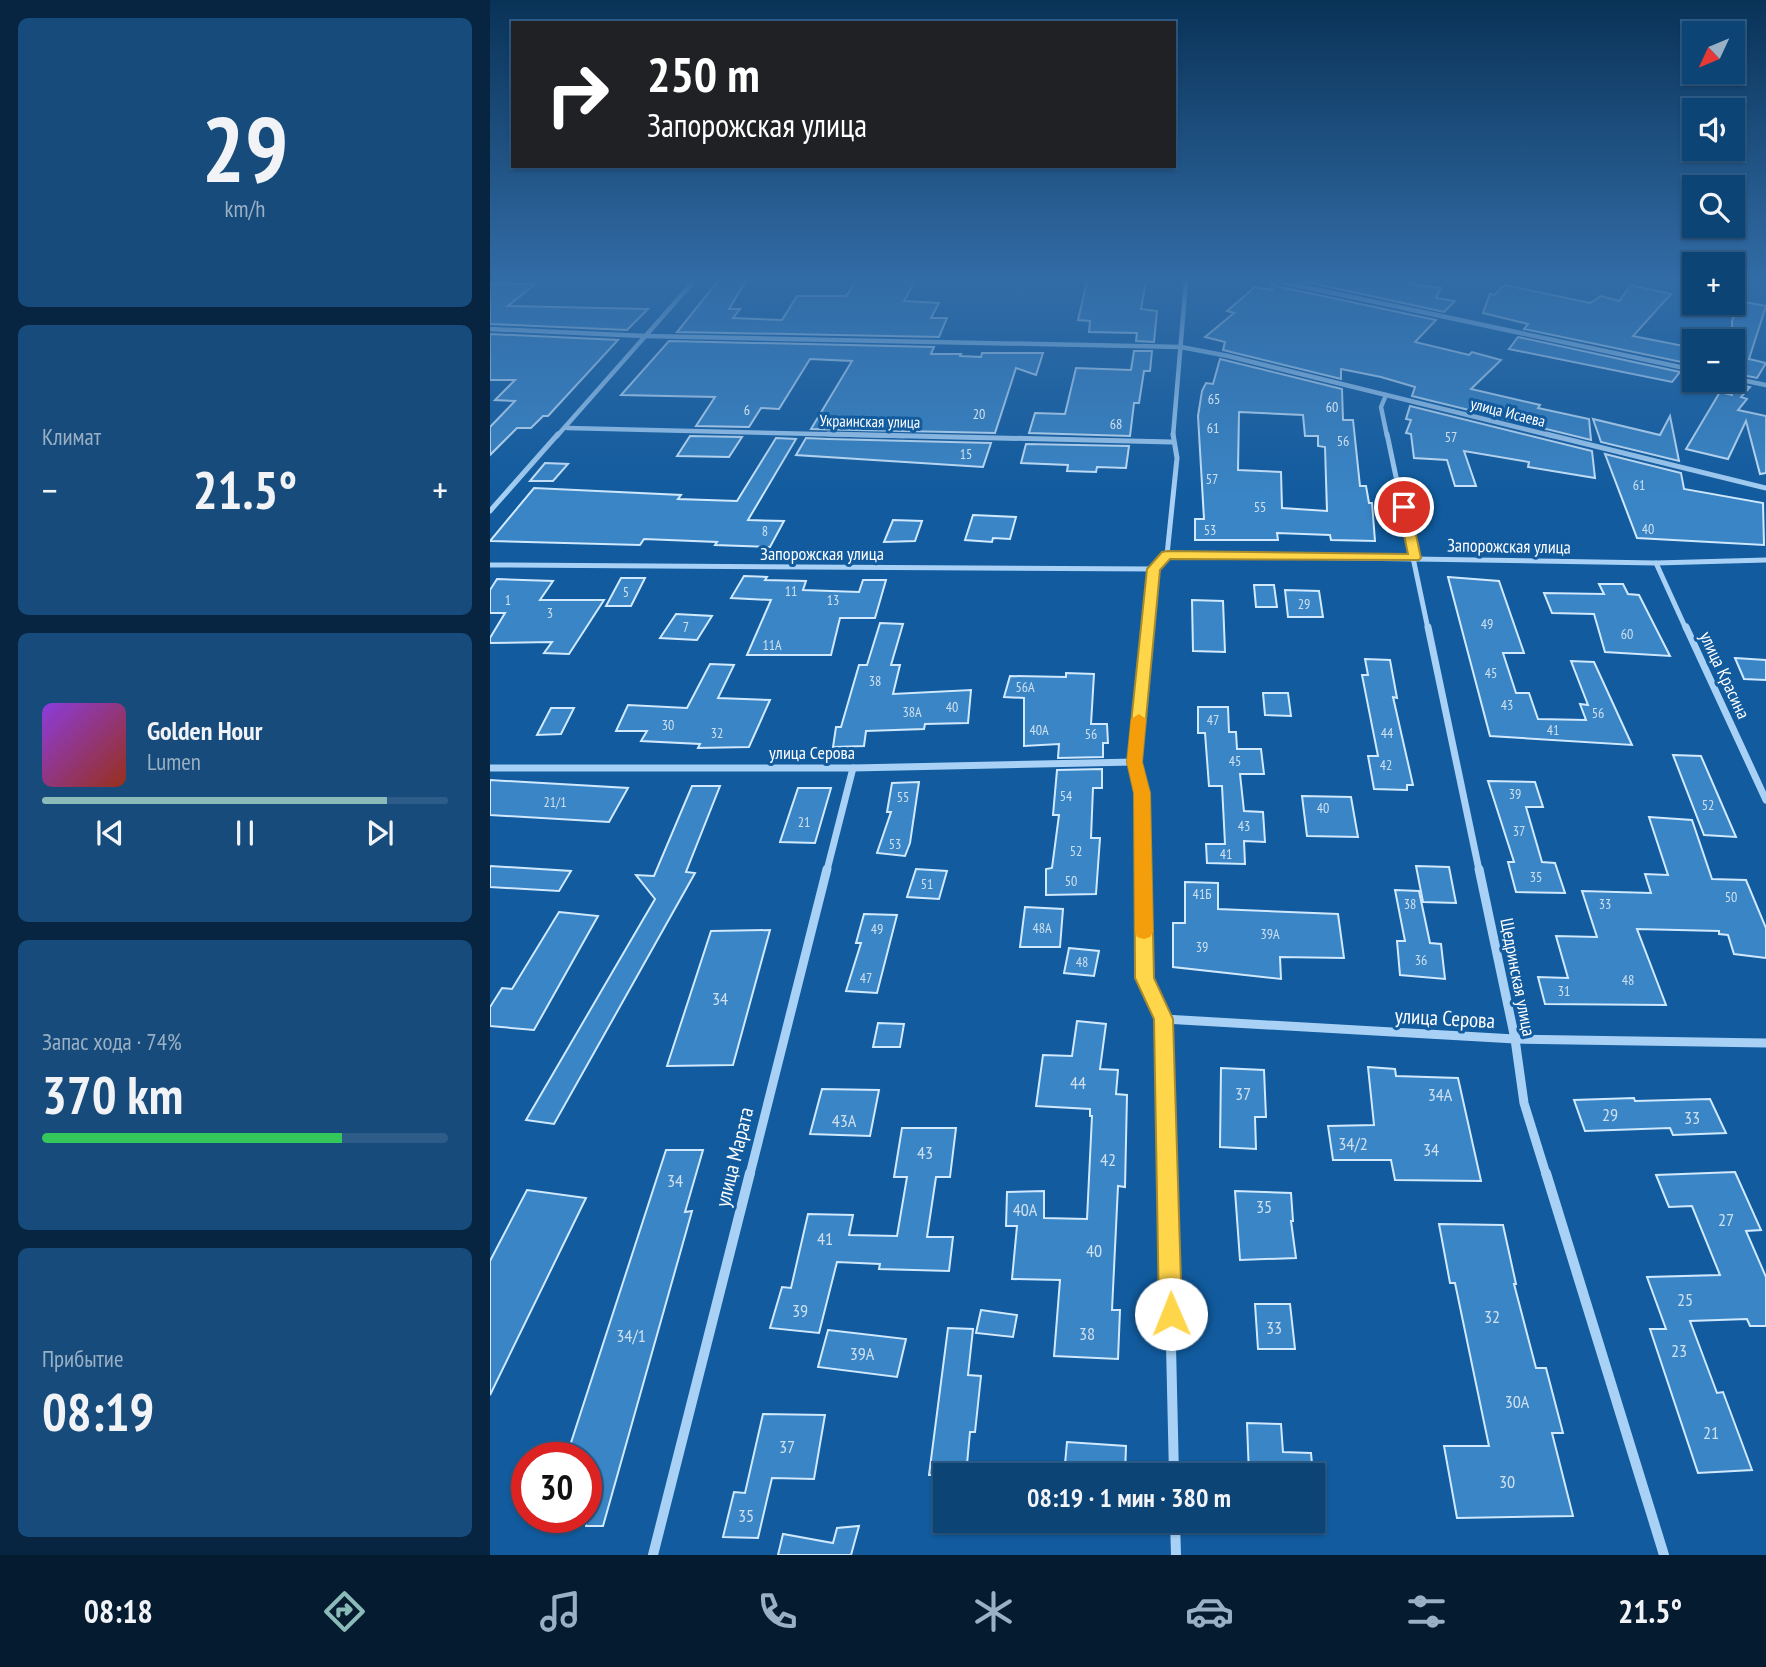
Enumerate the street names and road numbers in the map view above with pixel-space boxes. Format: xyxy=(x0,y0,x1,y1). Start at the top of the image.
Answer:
street label: улица Исаева xyxy=(1468,393,1548,431)
street label: Украинская улица xyxy=(820,410,920,432)
street label: Запорожская улица xyxy=(1447,533,1571,559)
street label: Запорожская улица xyxy=(760,542,884,565)
street label: улица Красина xyxy=(1695,628,1755,722)
street label: улица Серова xyxy=(769,741,855,764)
street label: Щедринская улица xyxy=(1495,916,1541,1038)
street label: улица Серова xyxy=(1394,1002,1496,1034)
street label: улица Марата xyxy=(709,1104,759,1210)

